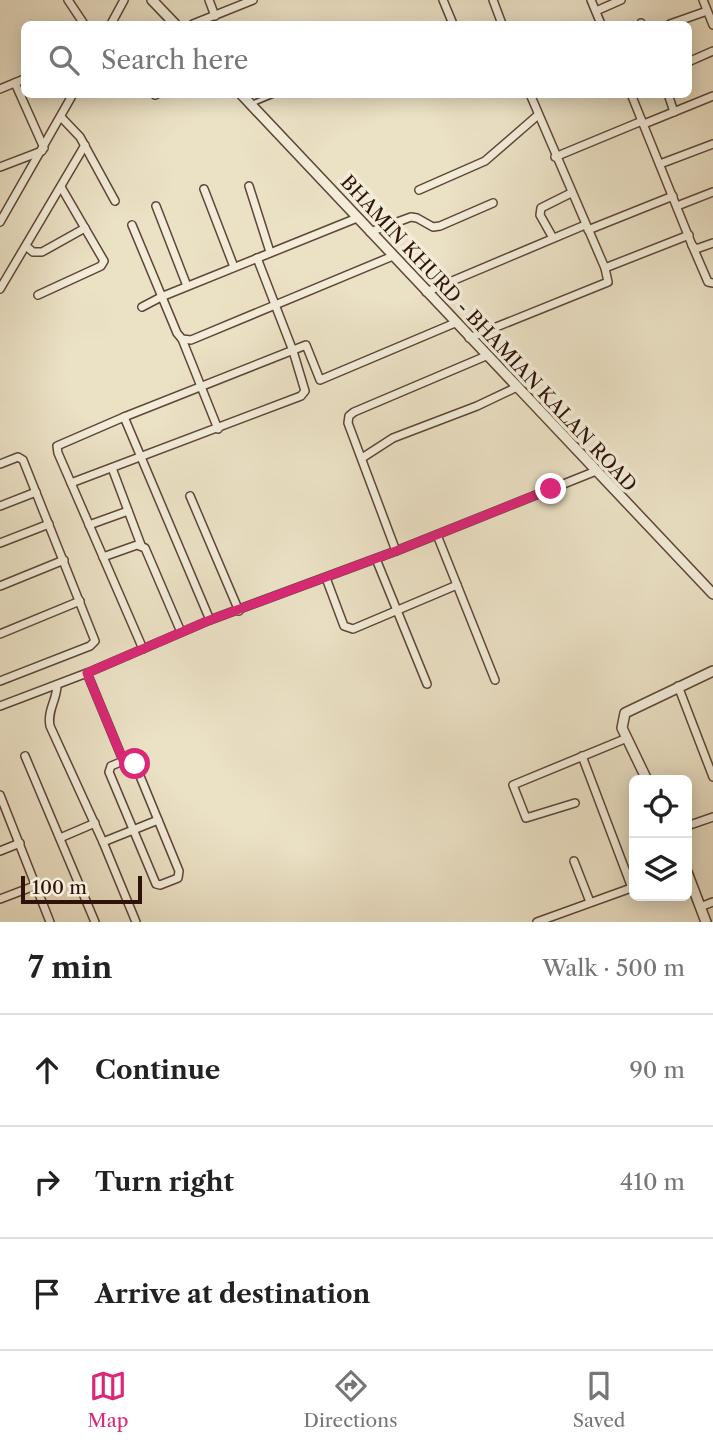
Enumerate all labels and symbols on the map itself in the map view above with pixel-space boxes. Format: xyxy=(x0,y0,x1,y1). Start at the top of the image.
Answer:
street label: BHAMIN KHURD - BHAMIAN KALAN ROAD xyxy=(336,171,642,496)
route end xyxy=(535,473,566,504)
route start xyxy=(119,748,150,779)
scale bar xyxy=(21,873,142,905)

